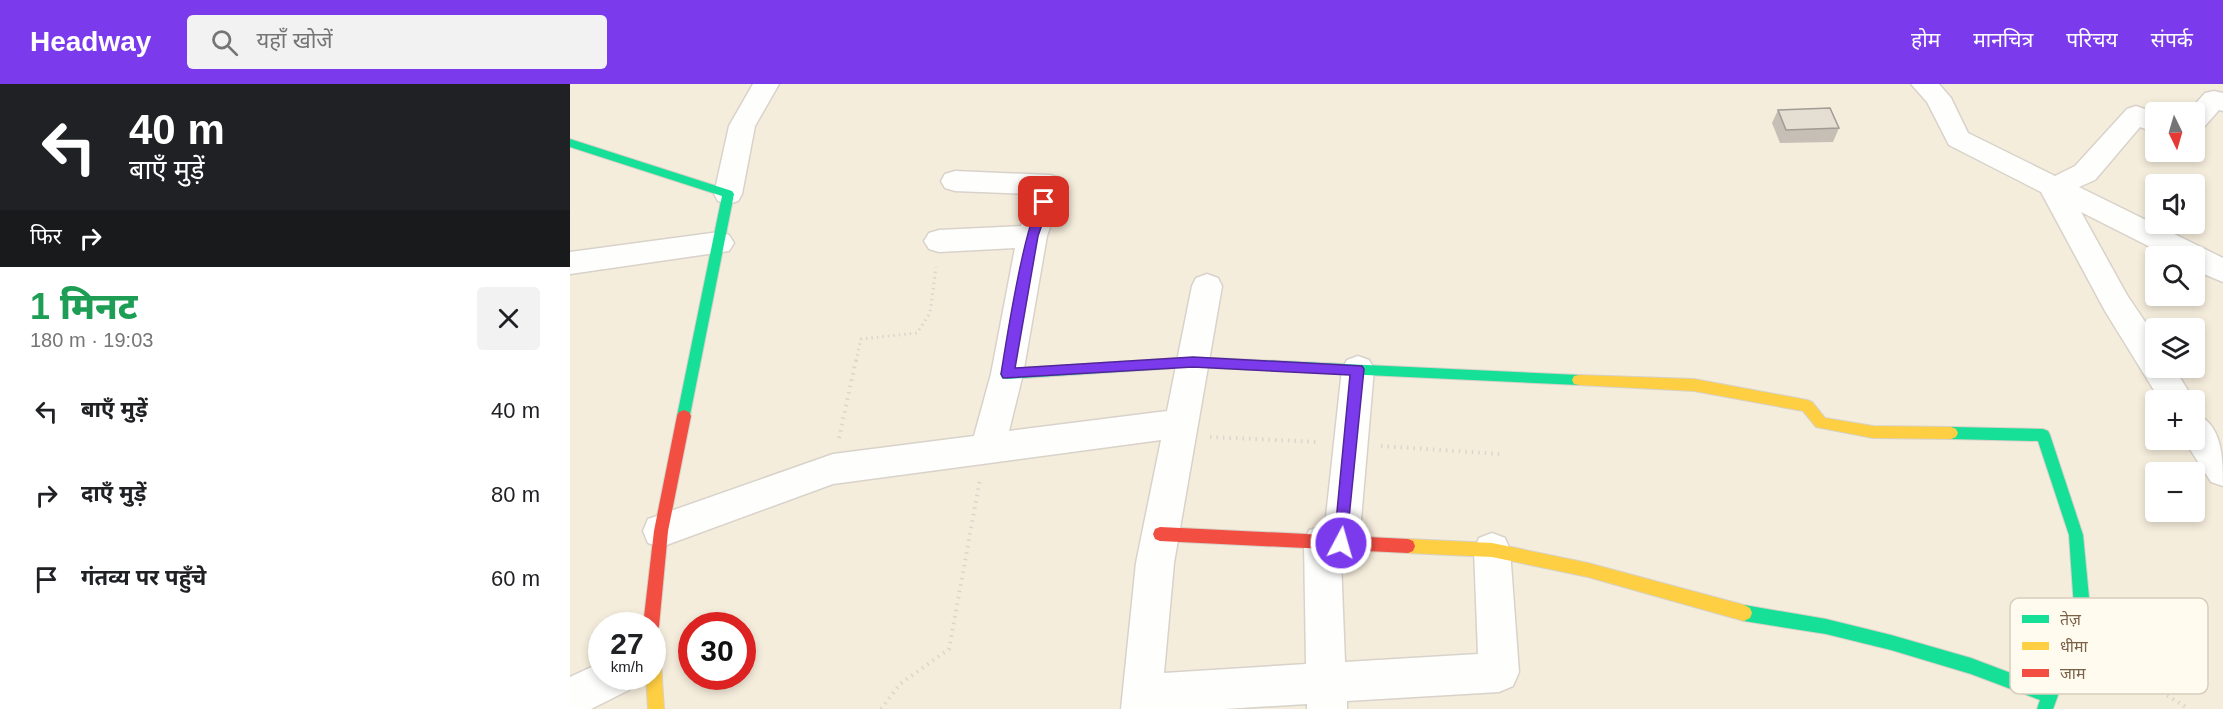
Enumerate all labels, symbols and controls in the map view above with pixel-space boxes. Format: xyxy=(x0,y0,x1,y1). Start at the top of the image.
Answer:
search box xyxy=(187,15,607,69)
text: Headway xyxy=(30,26,151,57)
icon: search xyxy=(208,26,241,59)
text: यहाँ खोजें xyxy=(256,28,333,53)
text: होम xyxy=(1911,28,1940,51)
text: मानचित्र xyxy=(1973,28,2033,51)
text: परिचय xyxy=(2066,28,2118,51)
text: संपर्क xyxy=(2151,28,2193,51)
north arrow xyxy=(2145,102,2205,162)
map controls xyxy=(2145,102,2205,522)
text: 40 m xyxy=(129,106,225,153)
icon: left xyxy=(30,108,108,186)
text: बाएँ मुड़ें xyxy=(129,155,204,185)
button: sound xyxy=(2145,174,2205,234)
pin xyxy=(1018,176,1069,227)
icon: arrive xyxy=(1027,185,1060,218)
icon: right xyxy=(74,222,107,255)
text: फिर xyxy=(30,224,62,249)
button: search xyxy=(2145,246,2205,306)
text: 1 मिनट xyxy=(30,286,138,327)
button: close xyxy=(477,287,540,350)
button: layers xyxy=(2145,318,2205,378)
text: 180 m · 19:03 xyxy=(30,329,153,351)
button: + xyxy=(2145,390,2205,450)
icon: left xyxy=(30,395,63,428)
text: बाएँ मुड़ें xyxy=(81,397,147,422)
text: 40 m xyxy=(491,398,540,423)
button: − xyxy=(2145,462,2205,522)
icon: right xyxy=(30,479,63,512)
text: दाएँ मुड़ें xyxy=(81,481,146,506)
text: 80 m xyxy=(491,482,540,507)
position arrow xyxy=(1309,511,1373,575)
icon: arrive xyxy=(30,563,63,596)
text: गंतव्य पर पहुँचे xyxy=(81,565,206,590)
text: 60 m xyxy=(491,566,540,591)
legend xyxy=(2010,598,2208,694)
text: तेज़ xyxy=(2060,610,2082,628)
speed limit sign: 30 xyxy=(678,612,756,690)
text: 27 xyxy=(610,627,644,660)
text: धीमा xyxy=(2060,638,2089,655)
text: km/h xyxy=(611,658,643,675)
text: जाम xyxy=(2060,665,2086,682)

